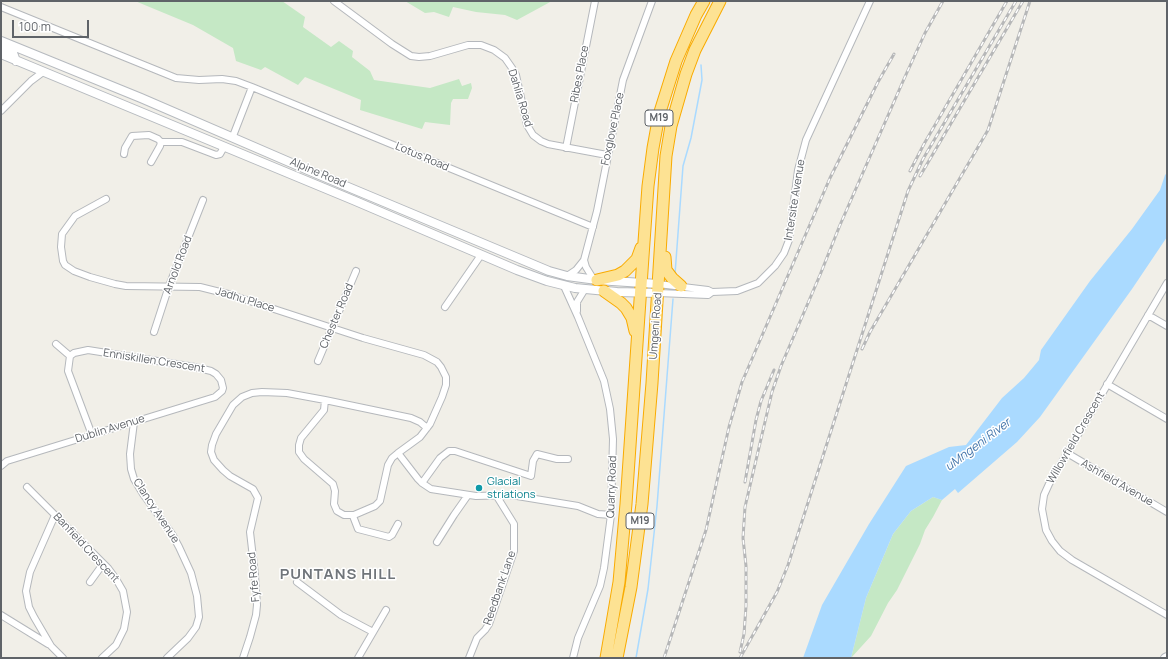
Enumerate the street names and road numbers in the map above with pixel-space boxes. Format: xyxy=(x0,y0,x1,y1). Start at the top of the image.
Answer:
street label: Ribes Place xyxy=(568,44,592,104)
street label: Dahlia Road xyxy=(505,68,535,128)
street label: Foxglove Place xyxy=(599,91,627,167)
road number: M19 xyxy=(645,110,673,126)
street label: Lotus Road xyxy=(393,140,451,174)
street label: Alpine Road xyxy=(288,155,348,191)
street label: Intersite Avenue xyxy=(782,158,808,242)
street label: Arnold Road xyxy=(161,234,195,296)
street label: Chester Road xyxy=(317,281,357,351)
street label: Jadhu Place xyxy=(214,285,276,315)
street label: Umgeni Road xyxy=(647,292,665,360)
street label: Enniskillen Crescent xyxy=(102,346,206,376)
street label: Willowfield Crescent xyxy=(1044,390,1108,486)
street label: Dublin Avenue xyxy=(74,412,146,446)
street label: Quarry Road xyxy=(604,456,620,518)
street label: Ashfield Avenue xyxy=(1079,457,1155,509)
street label: Clancy Avenue xyxy=(130,476,182,546)
street label: Banfield Crescent xyxy=(50,510,122,586)
road number: M19 xyxy=(626,513,654,529)
street label: Reedbank Lane xyxy=(481,549,519,627)
street label: Fyfe Road xyxy=(245,551,263,603)

